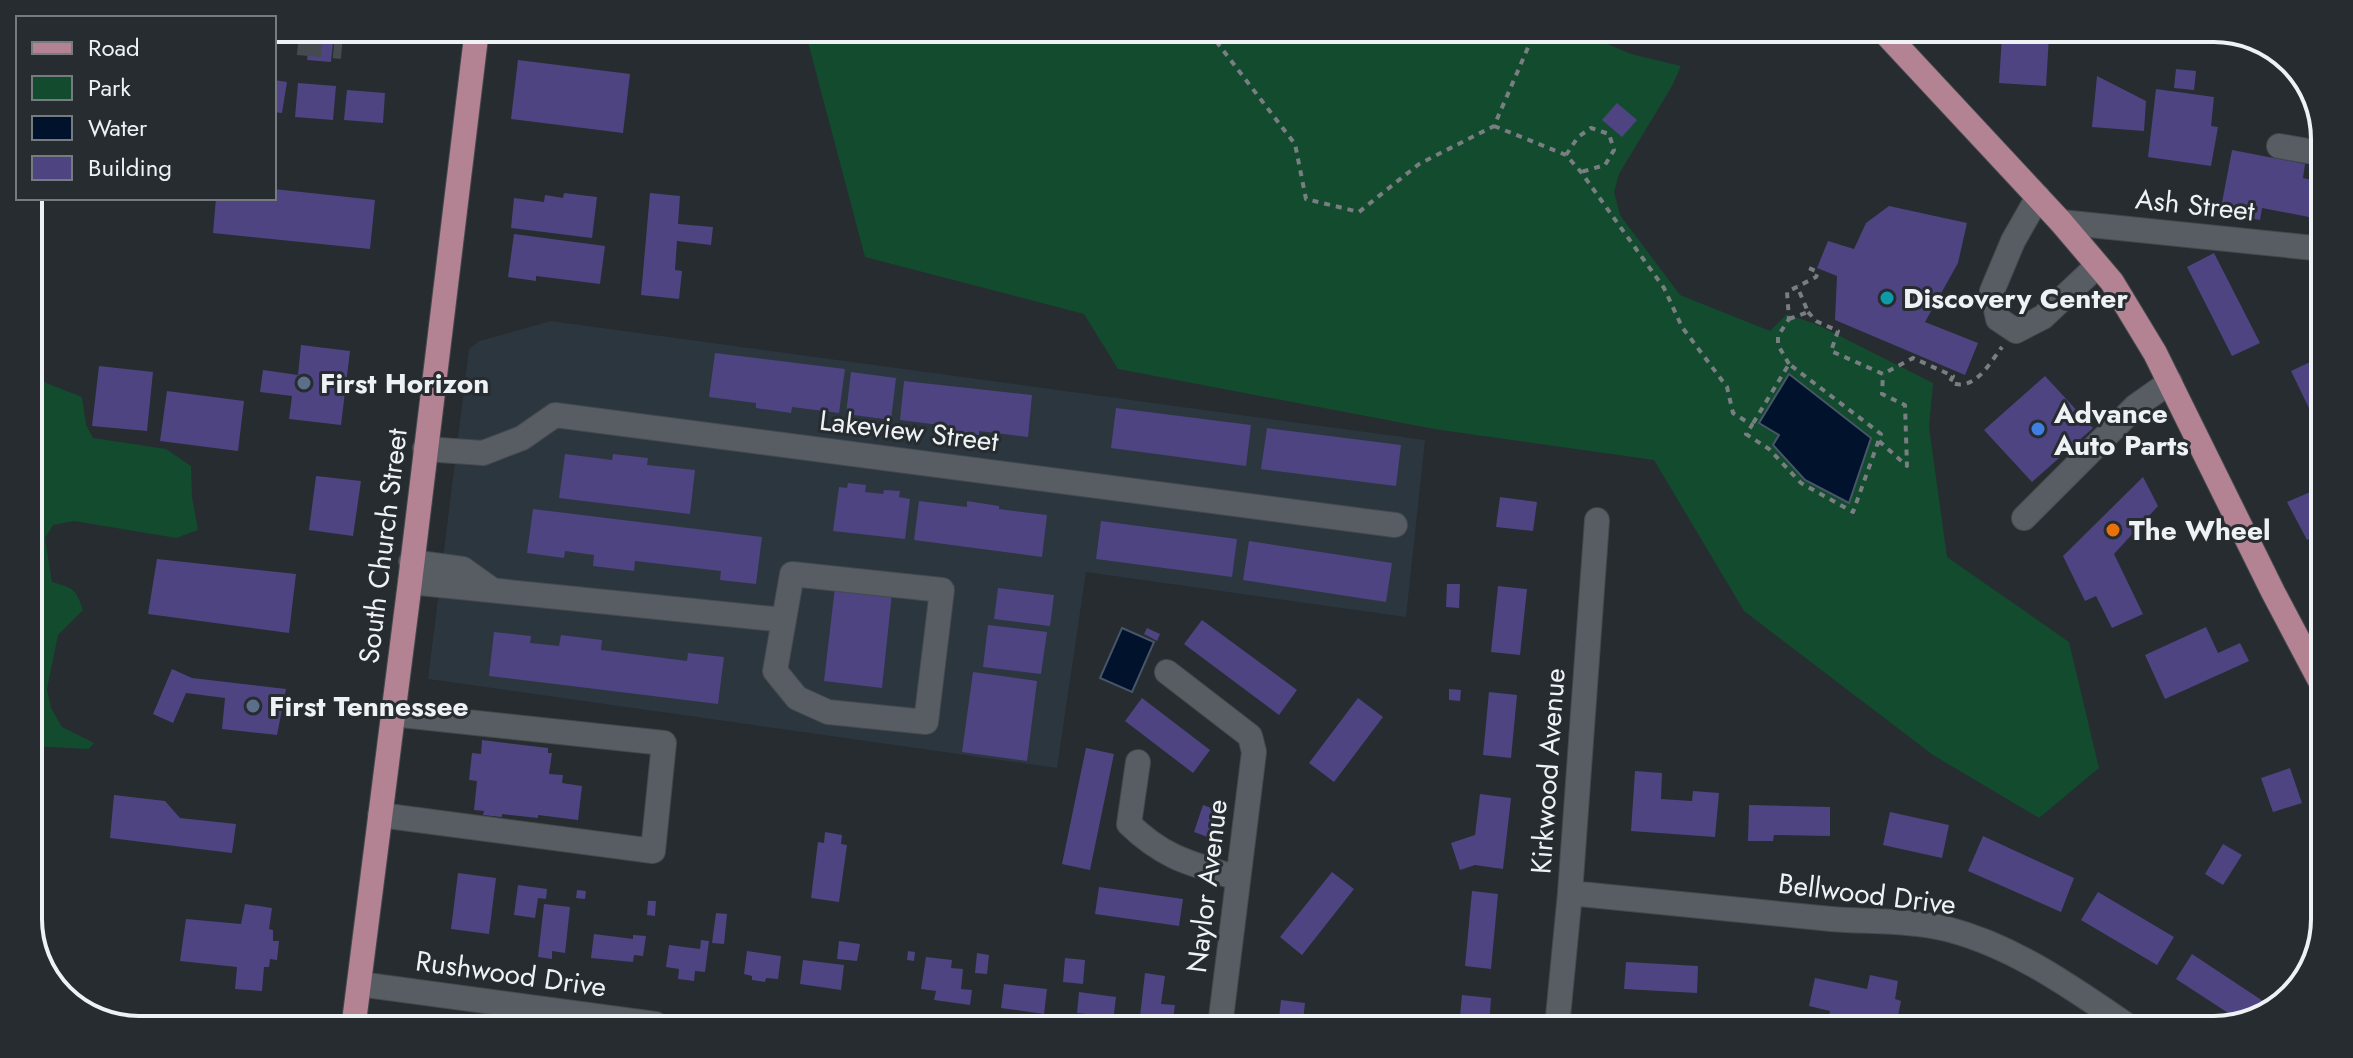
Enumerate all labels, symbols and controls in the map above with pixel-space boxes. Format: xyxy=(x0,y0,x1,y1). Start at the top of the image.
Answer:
legend xyxy=(16,16,276,200)
text: Road xyxy=(88,30,140,65)
text: Park xyxy=(88,70,131,105)
text: Water xyxy=(88,110,148,145)
text: Building xyxy=(88,150,172,185)
street label: Ash Street xyxy=(2133,178,2257,232)
place label: Discovery Center xyxy=(1903,278,2128,319)
marker: Discovery Center xyxy=(1878,289,1896,307)
place label: First Horizon xyxy=(320,363,489,404)
marker: First Horizon xyxy=(295,374,313,392)
place label: Advance Auto Parts xyxy=(2053,393,2189,466)
street label: Lakeview Street xyxy=(817,400,1001,462)
marker: Advance Auto Parts xyxy=(2029,420,2047,438)
street label: South Church Street xyxy=(348,426,418,666)
place label: The Wheel xyxy=(2129,510,2271,551)
marker: The Wheel xyxy=(2104,521,2122,539)
street label: Kirkwood Avenue xyxy=(1520,667,1576,875)
place label: First Tennessee xyxy=(269,686,469,727)
marker: First Tennessee xyxy=(244,697,262,715)
street label: Naylor Avenue xyxy=(1176,797,1238,975)
street label: Bellwood Drive xyxy=(1776,863,1958,925)
street label: Rushwood Drive xyxy=(413,940,609,1008)

